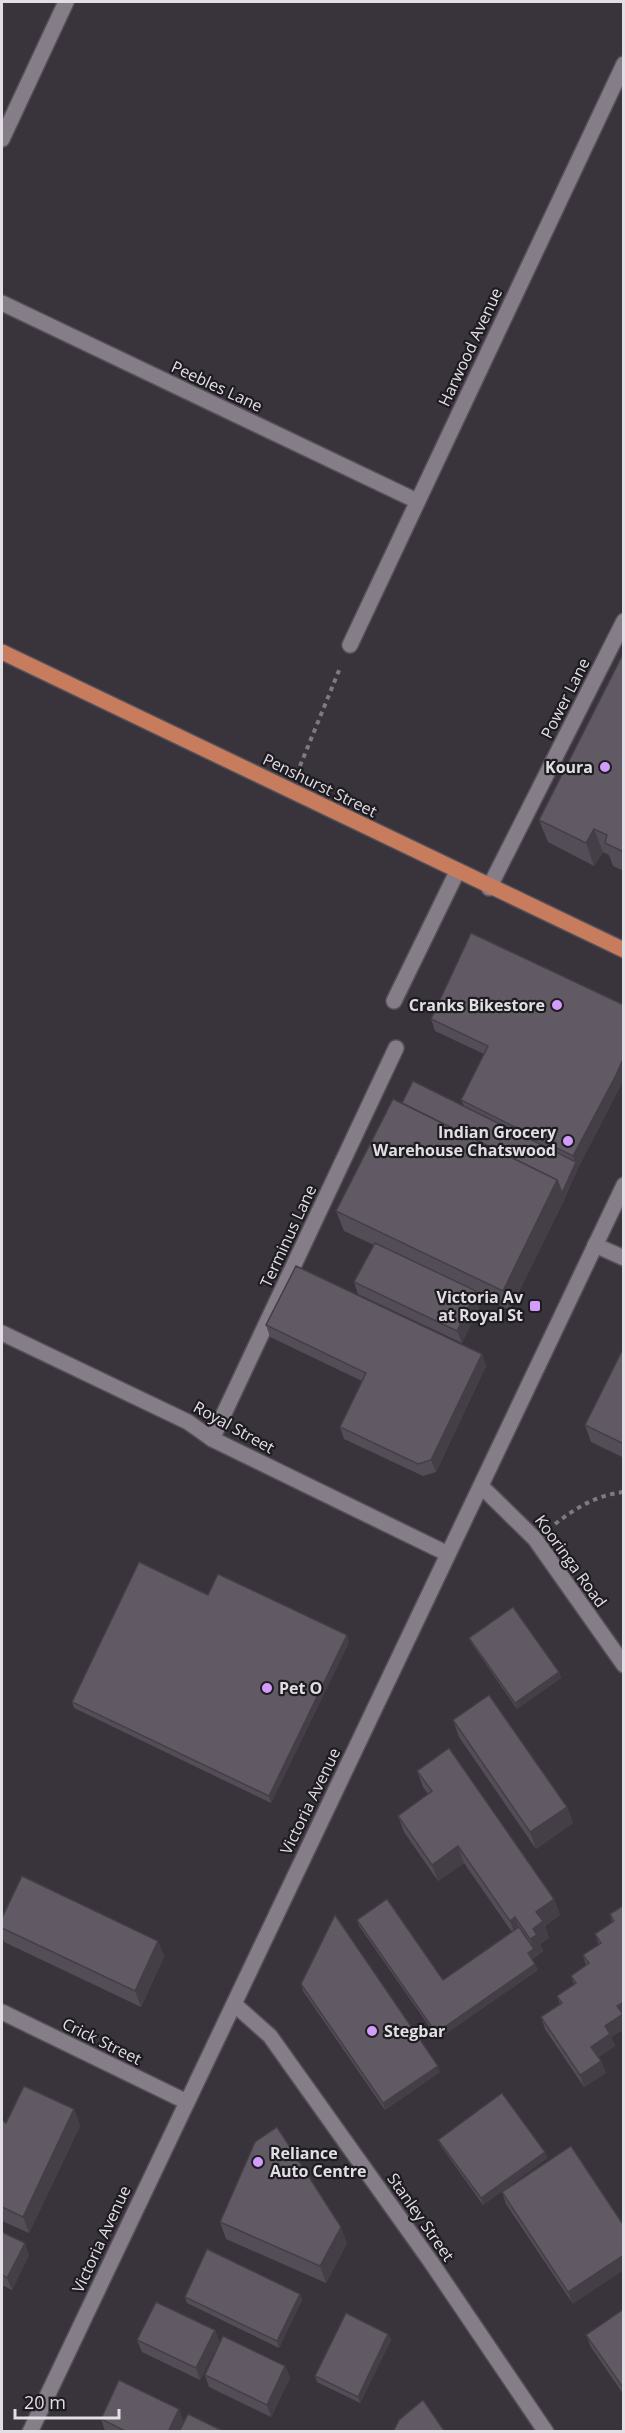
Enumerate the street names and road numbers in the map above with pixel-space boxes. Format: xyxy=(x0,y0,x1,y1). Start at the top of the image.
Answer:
street label: Harwood Avenue xyxy=(433,284,507,410)
street label: Peebles Lane xyxy=(168,355,266,417)
street label: Power Lane xyxy=(535,654,595,742)
street label: Penshurst Street xyxy=(259,748,381,822)
street label: Terminus Lane xyxy=(255,1181,321,1291)
street label: Royal Street xyxy=(190,1396,279,1458)
street label: Kooringa Road xyxy=(530,1510,612,1612)
street label: Victoria Avenue xyxy=(275,1744,345,1858)
street label: Crick Street xyxy=(59,2012,146,2070)
street label: Stanley Street xyxy=(382,2168,460,2266)
street label: Victoria Avenue xyxy=(67,2182,135,2296)

